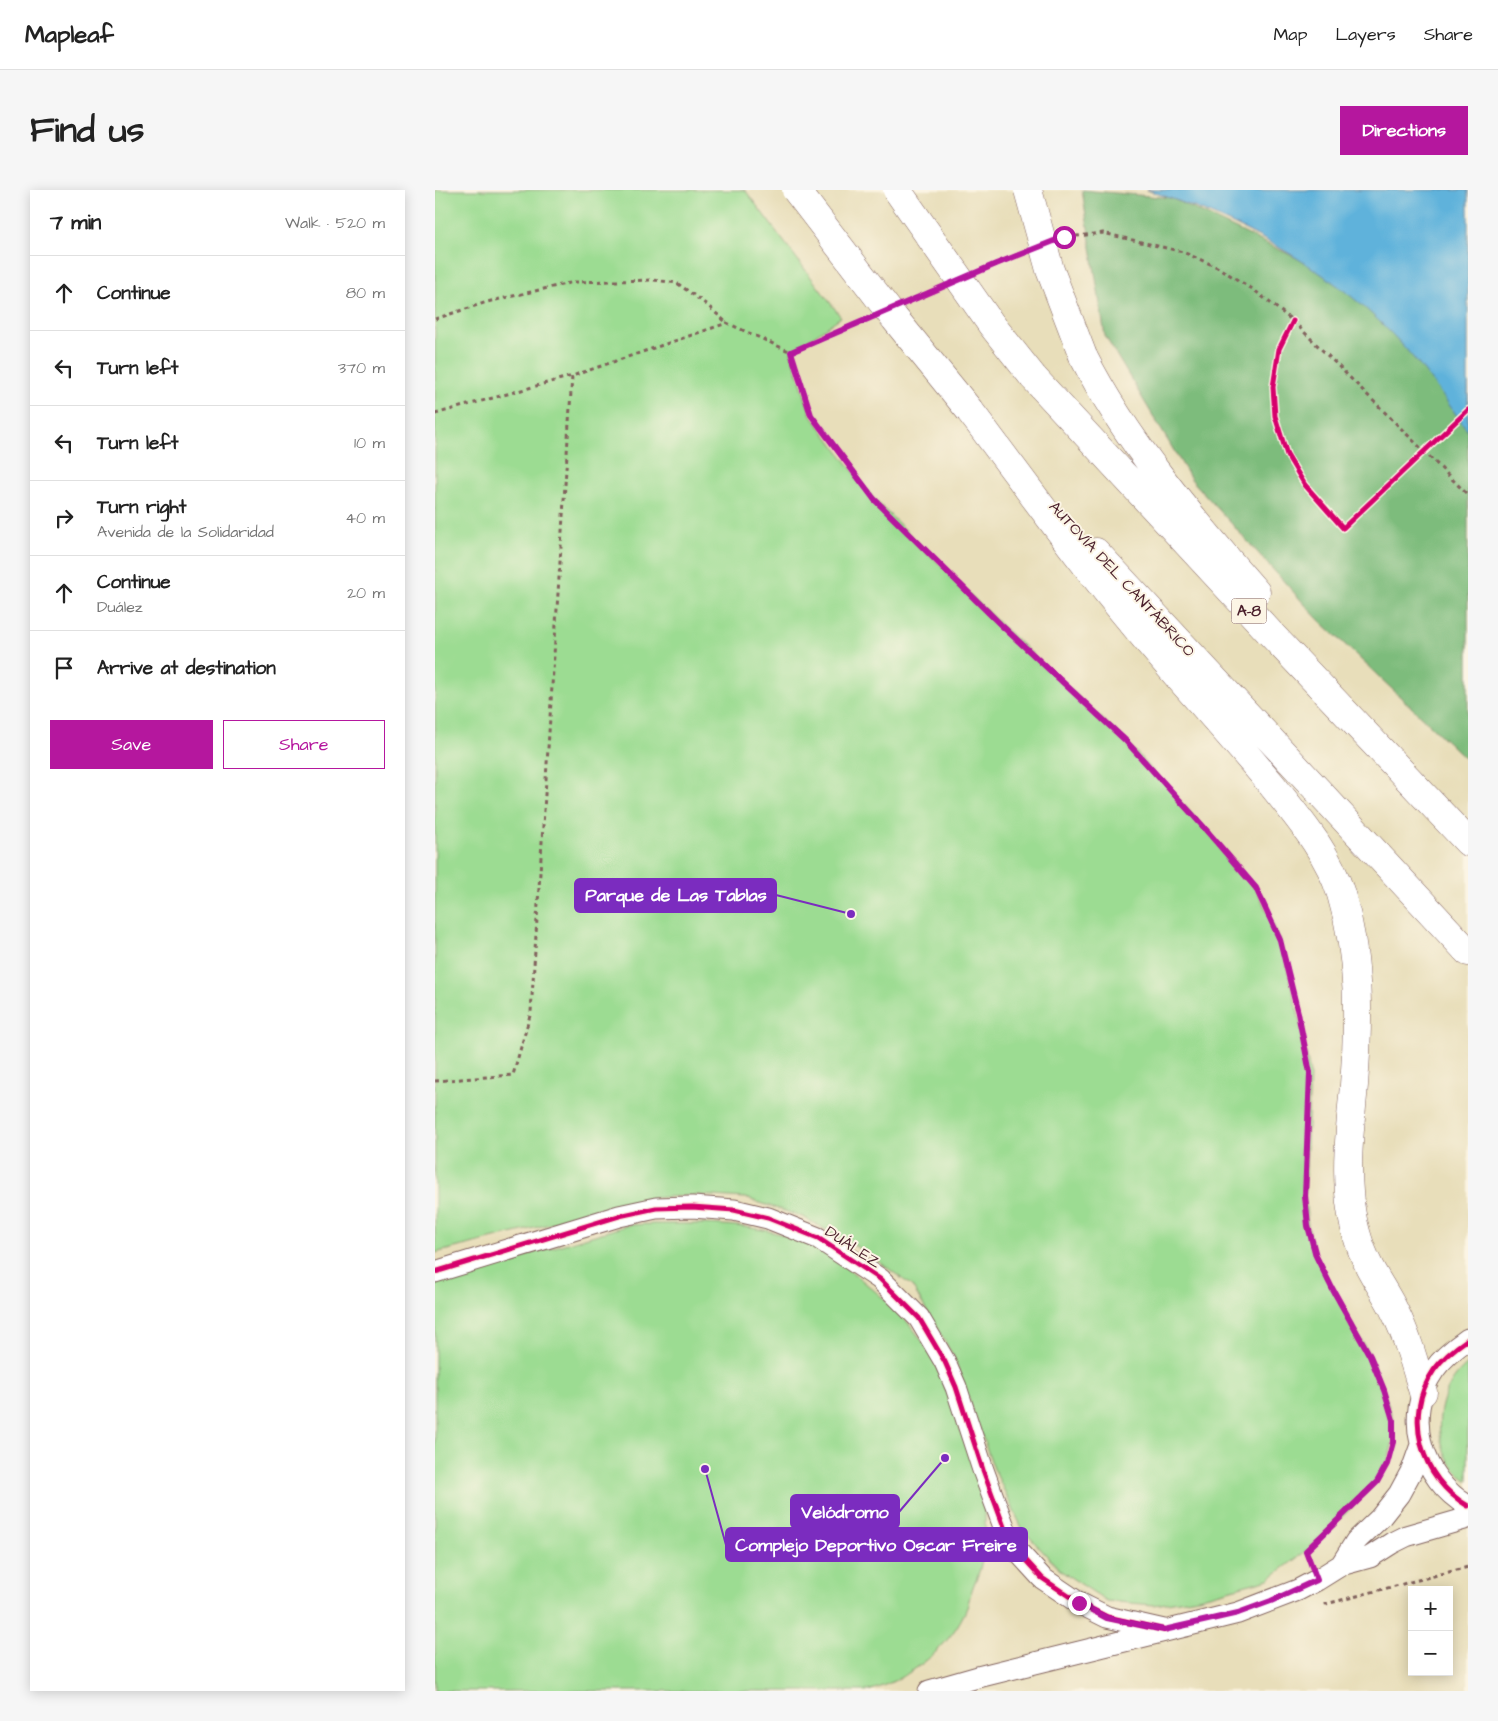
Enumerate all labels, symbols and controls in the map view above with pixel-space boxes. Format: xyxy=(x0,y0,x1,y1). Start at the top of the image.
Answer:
text: Mapleaf xyxy=(25,18,114,52)
text: Map xyxy=(1273,22,1307,47)
text: Layers xyxy=(1335,22,1396,47)
text: Share xyxy=(1424,22,1473,47)
text: Find us xyxy=(30,106,144,155)
button: Directions xyxy=(1340,106,1468,155)
text: 7 min xyxy=(50,208,101,237)
text: Walk · 520 m xyxy=(285,212,385,234)
route start xyxy=(1053,226,1076,249)
icon: ahead xyxy=(50,279,78,307)
text: Continue xyxy=(97,280,171,307)
text: 80 m xyxy=(346,282,385,304)
icon: left xyxy=(50,354,78,382)
text: Turn left xyxy=(97,355,178,382)
text: 370 m xyxy=(338,357,385,379)
icon: left xyxy=(50,429,78,457)
text: Turn left xyxy=(97,430,178,457)
text: 10 m xyxy=(354,432,385,454)
text: Turn right xyxy=(97,494,186,521)
street label: AUTOVÍA DEL CANTÁBRICO xyxy=(1044,496,1200,662)
icon: right xyxy=(50,504,78,532)
text: 40 m xyxy=(345,507,385,529)
text: Avenida de la Solidaridad xyxy=(97,521,274,543)
text: Continue xyxy=(97,569,171,596)
icon: ahead xyxy=(50,579,78,607)
text: 20 m xyxy=(347,582,385,604)
text: Duález xyxy=(97,596,143,618)
road number: A-8 xyxy=(1231,598,1267,624)
icon: arrive xyxy=(50,654,78,682)
text: Arrive at destination xyxy=(97,655,276,682)
button: Save xyxy=(50,720,213,769)
button: Share xyxy=(223,720,385,769)
callout: Parque de Las Tablas xyxy=(575,879,776,912)
text: Parque de Las Tablas xyxy=(585,883,767,908)
street label: DUÁLEZ xyxy=(821,1221,886,1274)
callout: Velódromo xyxy=(791,1495,899,1528)
text: Velódromo xyxy=(800,1500,890,1525)
callout: Complejo Deportivo Oscar Freire xyxy=(726,1528,1027,1561)
text: Complejo Deportivo Oscar Freire xyxy=(735,1533,1017,1558)
map controls xyxy=(1408,1586,1453,1676)
button: + xyxy=(1408,1586,1453,1631)
route end xyxy=(1068,1592,1091,1615)
button: − xyxy=(1408,1631,1453,1676)

